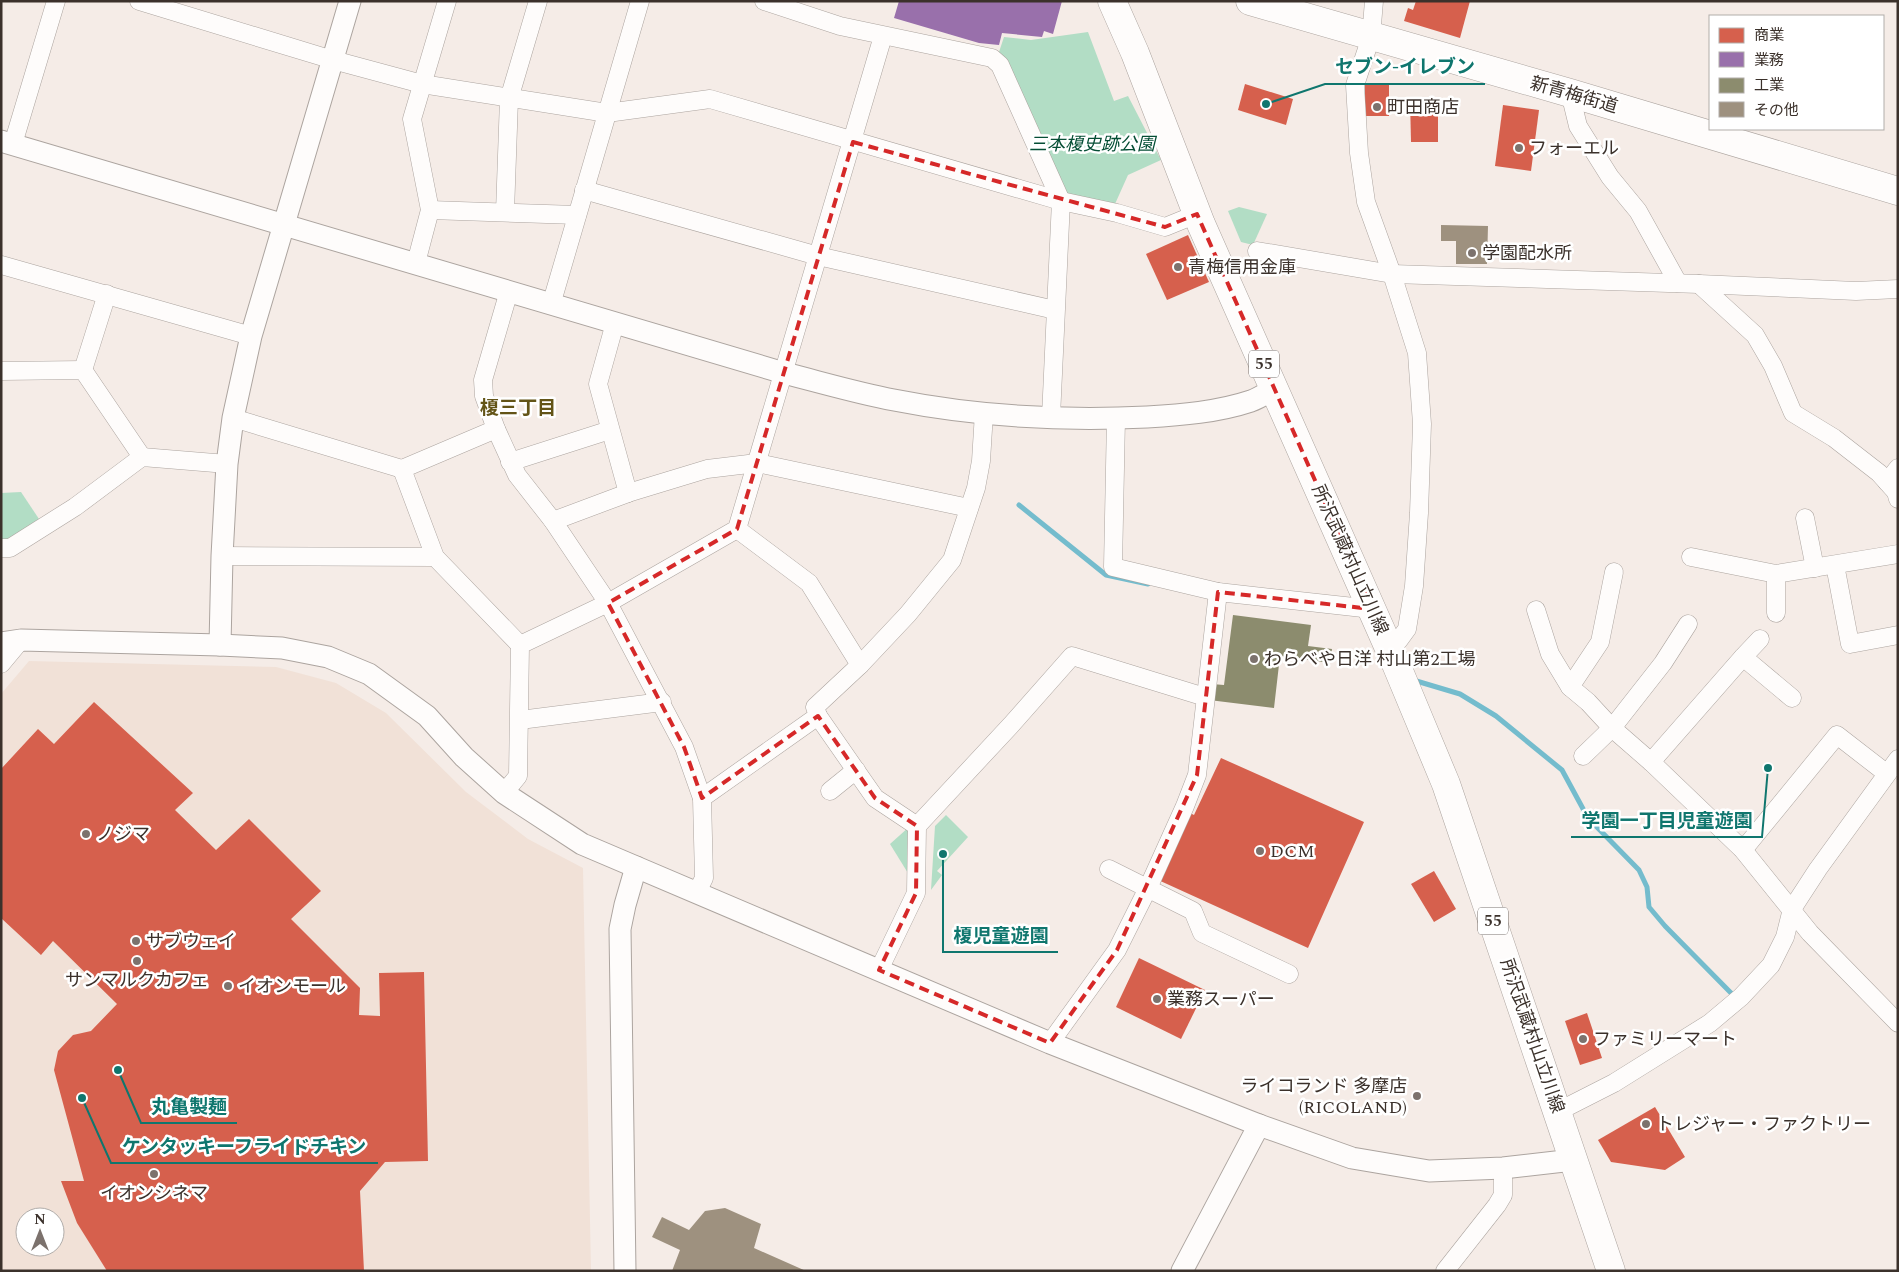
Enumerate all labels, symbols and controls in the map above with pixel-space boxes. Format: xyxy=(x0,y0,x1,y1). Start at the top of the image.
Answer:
legend xyxy=(1709,15,1884,130)
text: 商業 xyxy=(1754,24,1784,47)
text: 業務 xyxy=(1754,49,1784,72)
callout: セブン-イレブン xyxy=(1325,50,1485,84)
text: セブン-イレブン xyxy=(1335,53,1475,82)
street label: 新青梅街道 xyxy=(1527,70,1621,120)
text: 工業 xyxy=(1754,74,1784,97)
place label: 町田商店 xyxy=(1387,94,1459,121)
text: その他 xyxy=(1754,99,1799,122)
marker: 町田商店 xyxy=(1371,101,1383,113)
park label: 三本榎史跡公園 xyxy=(1029,131,1158,158)
place label: フォーエル xyxy=(1529,135,1619,162)
marker: フォーエル xyxy=(1513,142,1525,154)
place label: 学園配水所 xyxy=(1482,240,1572,267)
marker: 学園配水所 xyxy=(1466,247,1478,259)
place label: 青梅信用金庫 xyxy=(1188,254,1296,281)
marker: 青梅信用金庫 xyxy=(1172,261,1184,273)
road number: 55 xyxy=(1249,350,1279,378)
district label: 榎三丁目 xyxy=(480,394,556,423)
street label: 所沢武蔵村山立川線 xyxy=(1305,481,1395,639)
place label: わらべや日洋 村山第2工場 xyxy=(1264,646,1476,673)
marker: わらべや日洋 村山第2工場 xyxy=(1248,653,1260,665)
callout: 学園一丁目児童遊園 xyxy=(1571,803,1762,837)
text: 学園一丁目児童遊園 xyxy=(1581,807,1753,836)
place label: ノジマ xyxy=(96,821,150,848)
marker: ノジマ xyxy=(80,828,92,840)
place label: DCM xyxy=(1270,838,1314,865)
marker: DCM xyxy=(1254,845,1266,857)
road number: 55 xyxy=(1478,908,1508,934)
callout: 榎児童遊園 xyxy=(943,918,1058,952)
text: 榎児童遊園 xyxy=(953,922,1049,951)
place label: サブウェイ xyxy=(146,928,236,955)
marker: サブウェイ xyxy=(130,935,142,947)
marker: サンマルクカフェ xyxy=(131,955,143,967)
street label: 所沢武蔵村山立川線 xyxy=(1493,955,1571,1117)
place label: サンマルクカフェ xyxy=(65,967,209,994)
place label: イオンモール xyxy=(238,973,346,1000)
marker: イオンモール xyxy=(222,980,234,992)
place label: 業務スーパー xyxy=(1167,986,1275,1013)
marker: 業務スーパー xyxy=(1151,993,1163,1005)
place label: ファミリーマート xyxy=(1593,1026,1737,1053)
marker: ファミリーマート xyxy=(1577,1033,1589,1045)
place label: ライコランド 多摩店 (RICOLAND) xyxy=(1241,1073,1407,1121)
callout: 丸亀製麺 xyxy=(141,1089,237,1123)
marker: ライコランド 多摩店 (RICOLAND) xyxy=(1411,1090,1423,1102)
text: 丸亀製麺 xyxy=(151,1093,227,1122)
place label: トレジャー・ファクトリー xyxy=(1656,1111,1871,1138)
marker: トレジャー・ファクトリー xyxy=(1640,1118,1652,1130)
callout: ケンタッキーフライドチキン xyxy=(111,1129,378,1163)
text: ケンタッキーフライドチキン xyxy=(122,1133,366,1162)
marker: イオンシネマ xyxy=(148,1168,160,1180)
place label: イオンシネマ xyxy=(100,1180,208,1207)
north arrow xyxy=(15,1207,65,1257)
text: N xyxy=(34,1209,46,1230)

